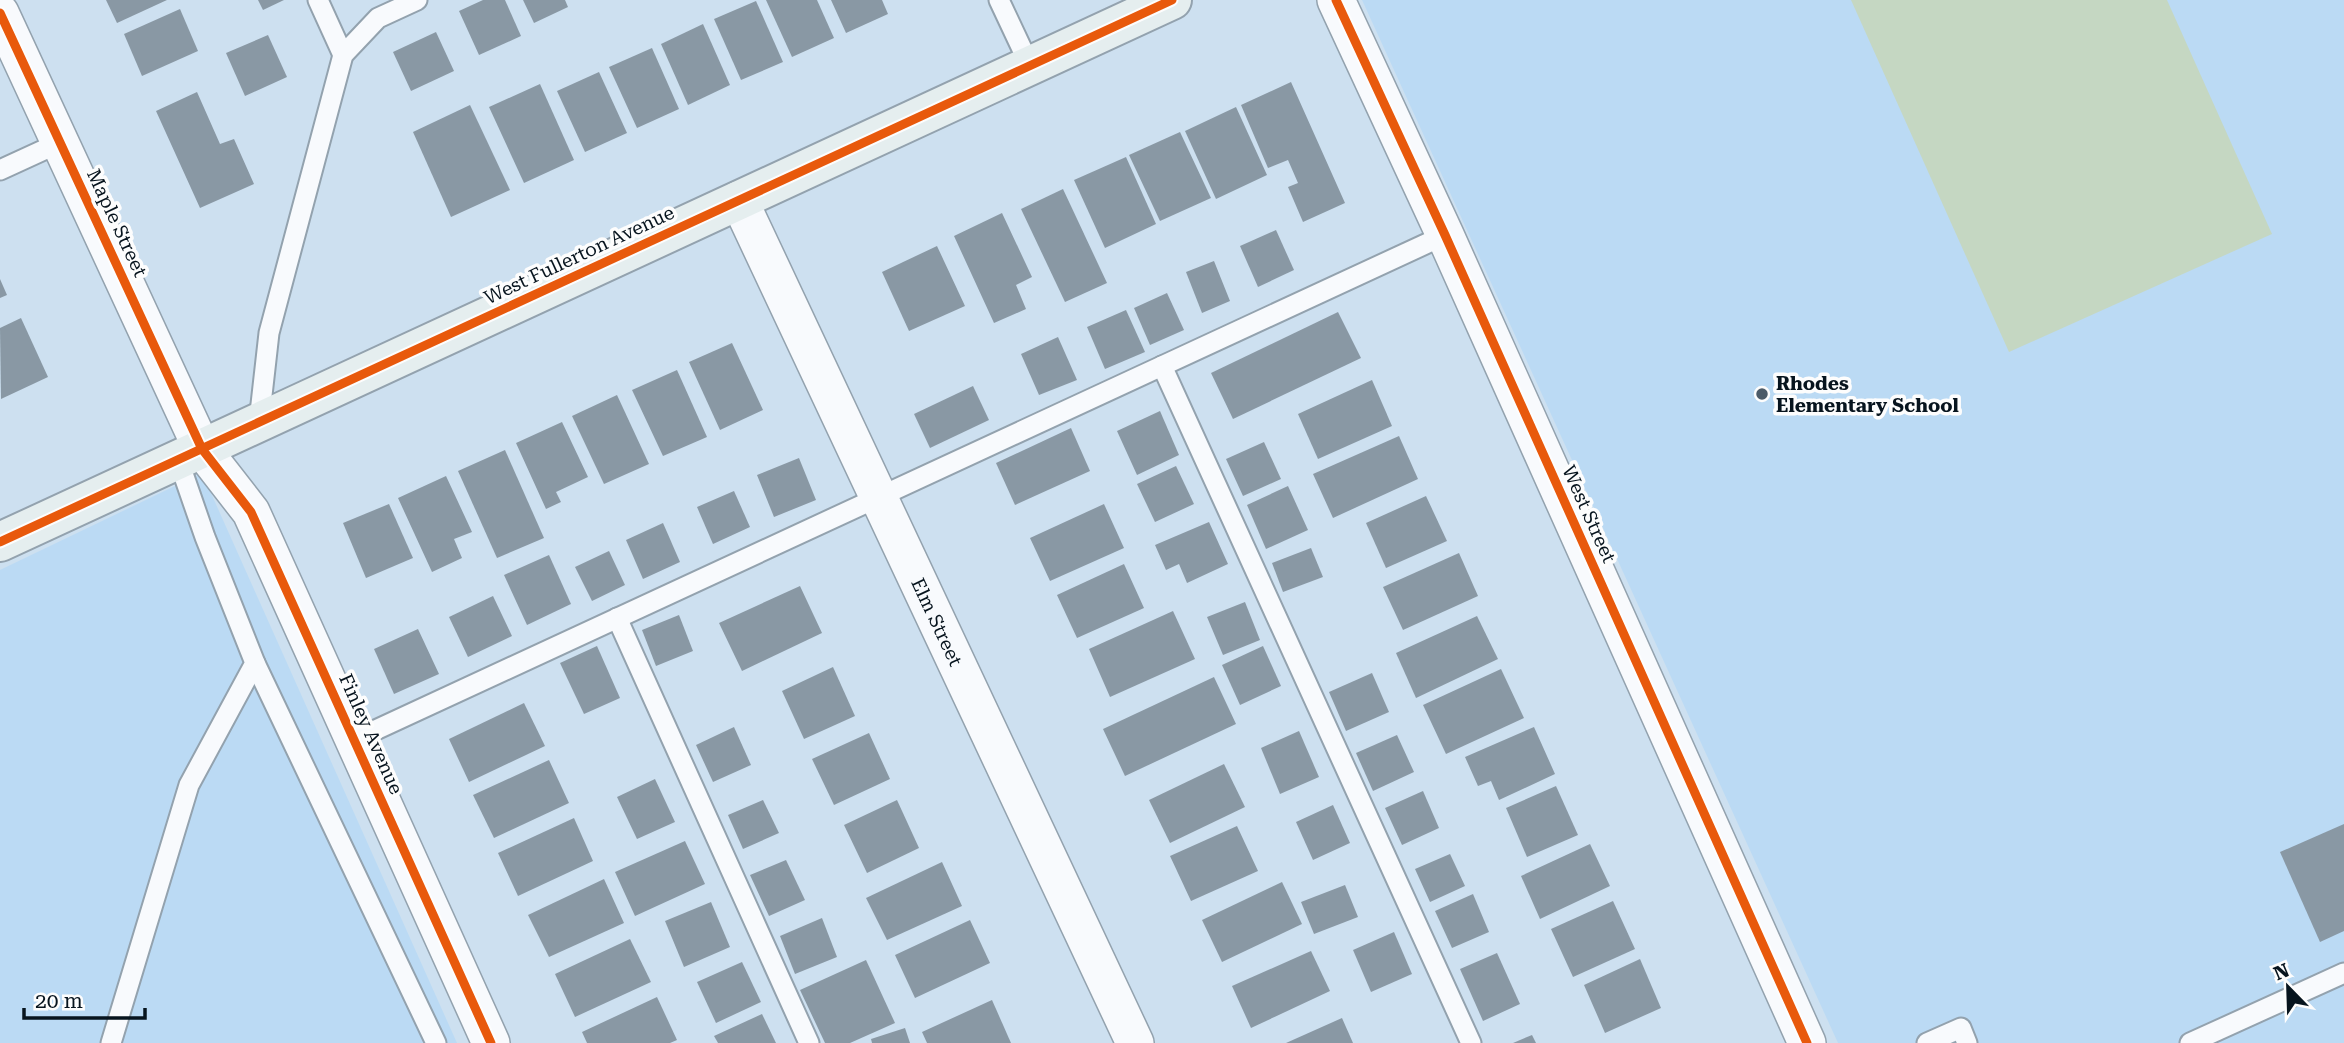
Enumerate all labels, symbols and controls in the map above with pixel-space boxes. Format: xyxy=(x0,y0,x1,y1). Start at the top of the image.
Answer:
street label: Maple Street xyxy=(82,165,152,281)
street label: West Fullerton Avenue xyxy=(480,201,678,309)
place label: Rhodes Elementary School xyxy=(1776,372,1959,417)
marker: Rhodes Elementary School xyxy=(1754,386,1770,402)
street label: West Street xyxy=(1557,462,1621,566)
street label: Elm Street xyxy=(907,574,968,670)
street label: Finley Avenue xyxy=(334,670,408,798)
north arrow xyxy=(2253,952,2323,1022)
text: N xyxy=(2270,958,2293,985)
scale bar xyxy=(24,976,145,1020)
text: 20 m xyxy=(35,989,83,1013)

